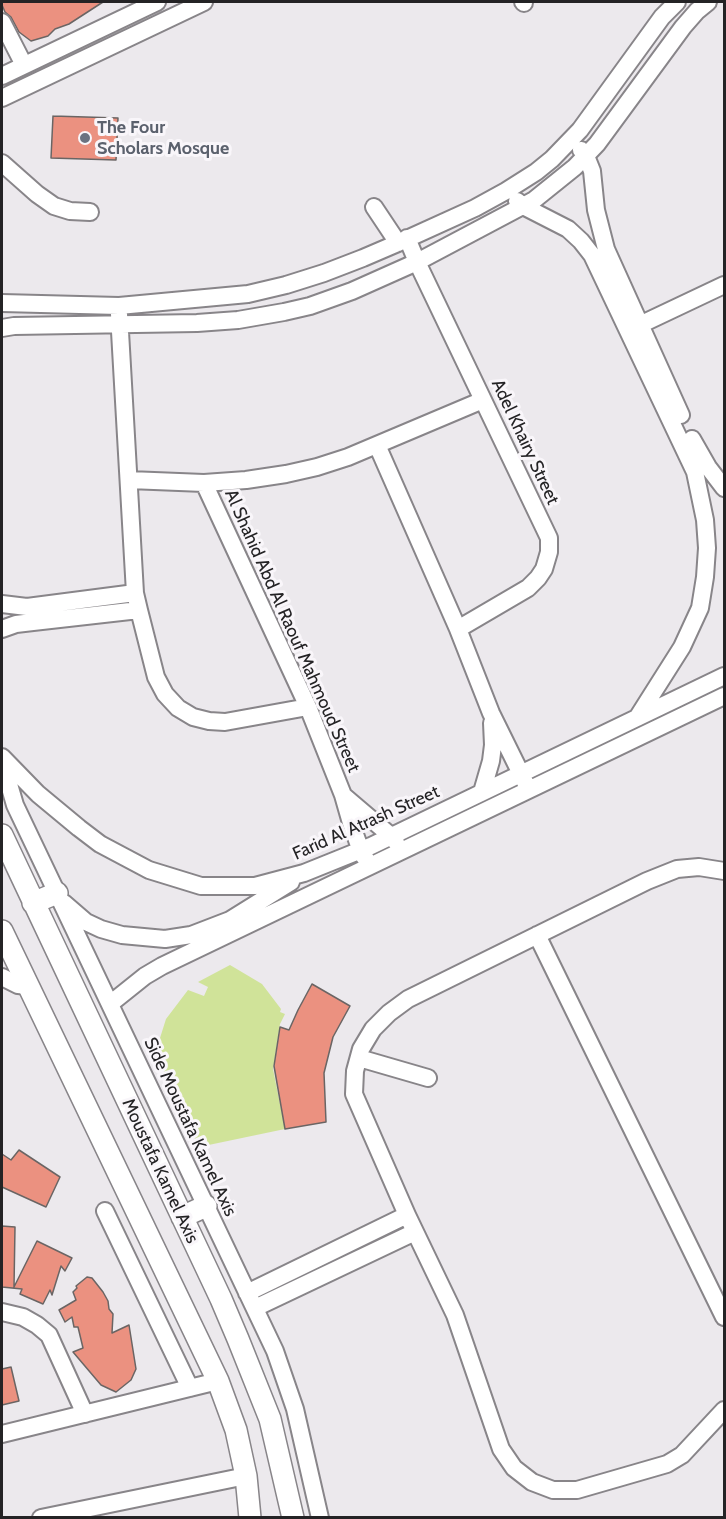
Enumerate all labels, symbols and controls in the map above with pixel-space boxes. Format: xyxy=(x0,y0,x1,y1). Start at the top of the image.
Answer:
place label: The Four Scholars Mosque xyxy=(97,117,229,160)
marker: The Four Scholars Mosque xyxy=(78,131,92,145)
street label: Adel Khairy Street xyxy=(486,376,564,508)
street label: Al Shahid Abd Al Raouf Mahmoud Street xyxy=(220,486,364,776)
street label: Farid Al Atrash Street xyxy=(289,781,443,865)
street label: Side Moustafa Kamel Axis xyxy=(139,1034,241,1220)
street label: Moustafa Kamel Axis xyxy=(117,1095,203,1247)

